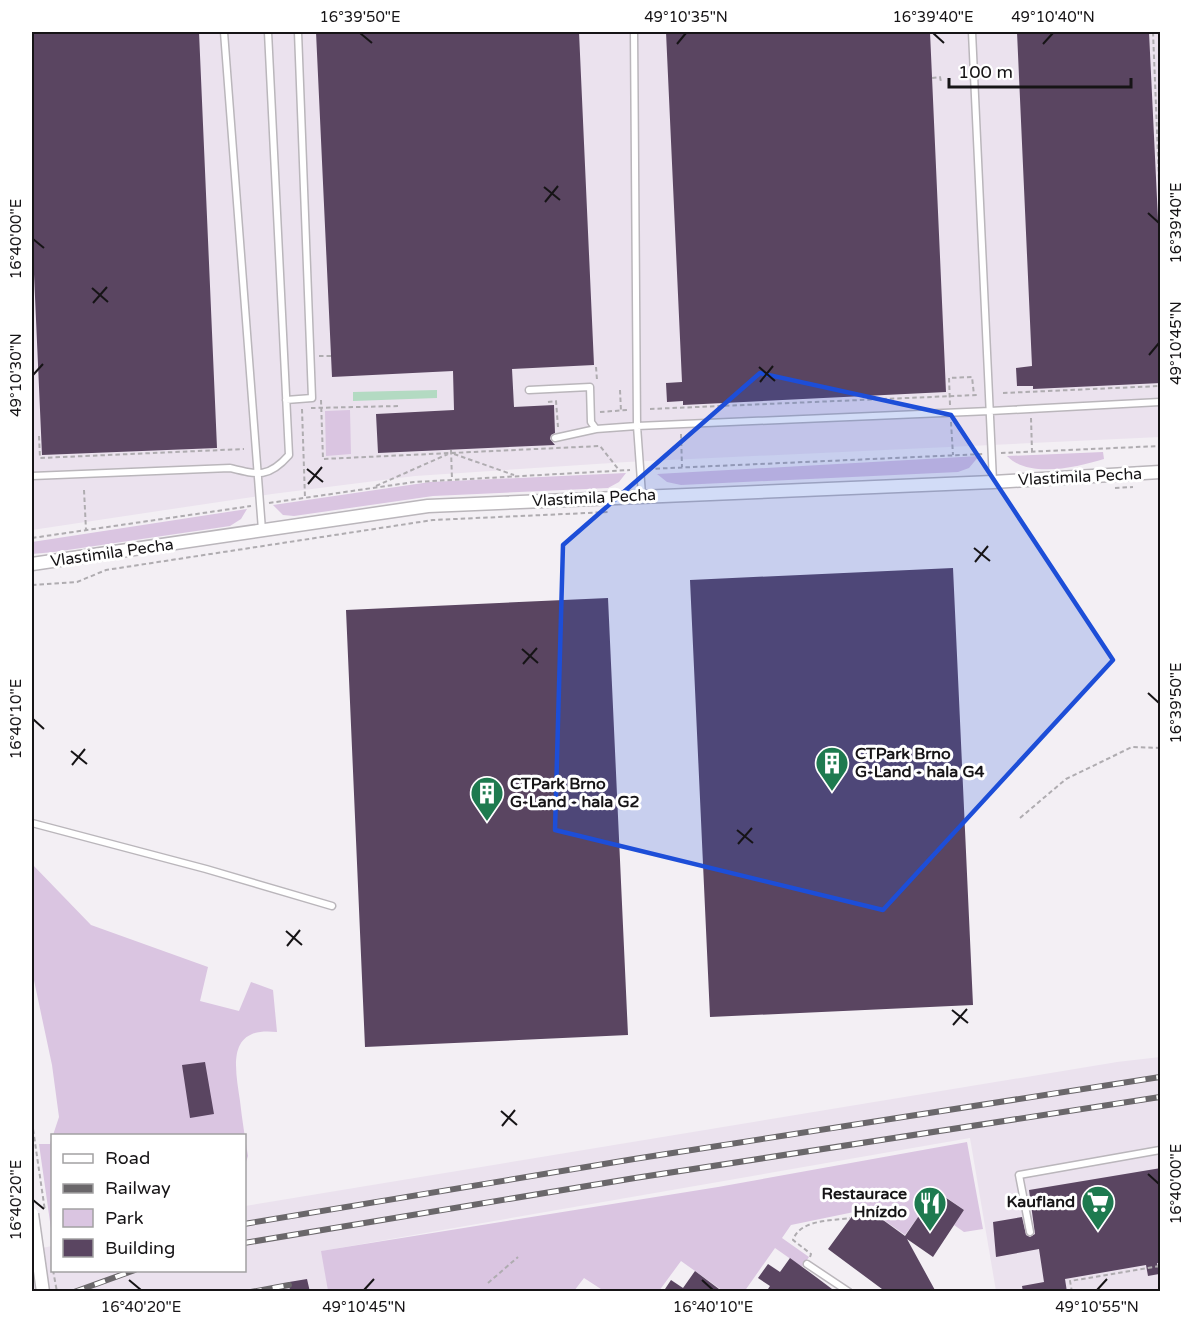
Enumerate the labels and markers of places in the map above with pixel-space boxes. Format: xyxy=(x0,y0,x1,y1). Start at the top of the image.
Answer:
place label: CTPark Brno G-Land - hala G4 xyxy=(855,744,985,782)
building icon: CTPark Brno G-Land - hala G4 xyxy=(814,745,850,792)
place label: CTPark Brno G-Land - hala G2 xyxy=(510,774,640,812)
building icon: CTPark Brno G-Land - hala G2 xyxy=(469,775,505,822)
place label: Restaurace Hnízdo xyxy=(822,1184,907,1222)
supermarket icon: Kaufland xyxy=(1080,1184,1116,1231)
restaurant icon: Restaurace Hnízdo xyxy=(912,1185,948,1232)
place label: Kaufland xyxy=(1007,1192,1075,1212)

